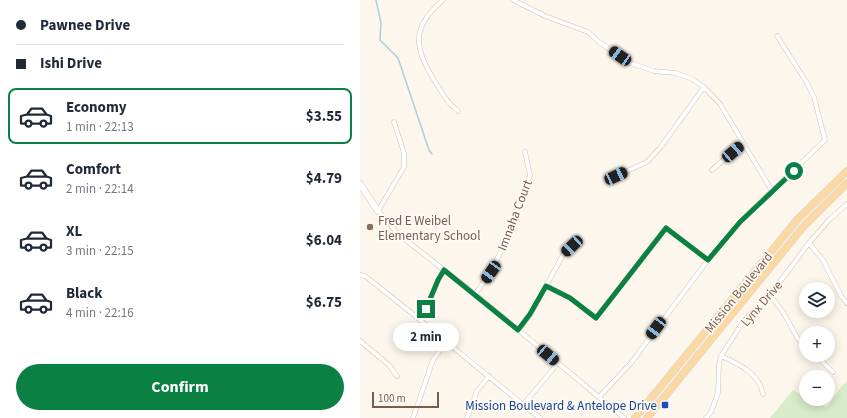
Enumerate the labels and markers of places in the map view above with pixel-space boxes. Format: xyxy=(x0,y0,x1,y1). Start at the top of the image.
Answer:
place label: Fred E Weibel Elementary School xyxy=(378,212,480,245)
marker: Fred E Weibel Elementary School xyxy=(365,222,375,232)
place label: Mission Boulevard & Antelope Drive xyxy=(465,397,657,415)
marker: Mission Boulevard & Antelope Drive xyxy=(660,400,670,410)

